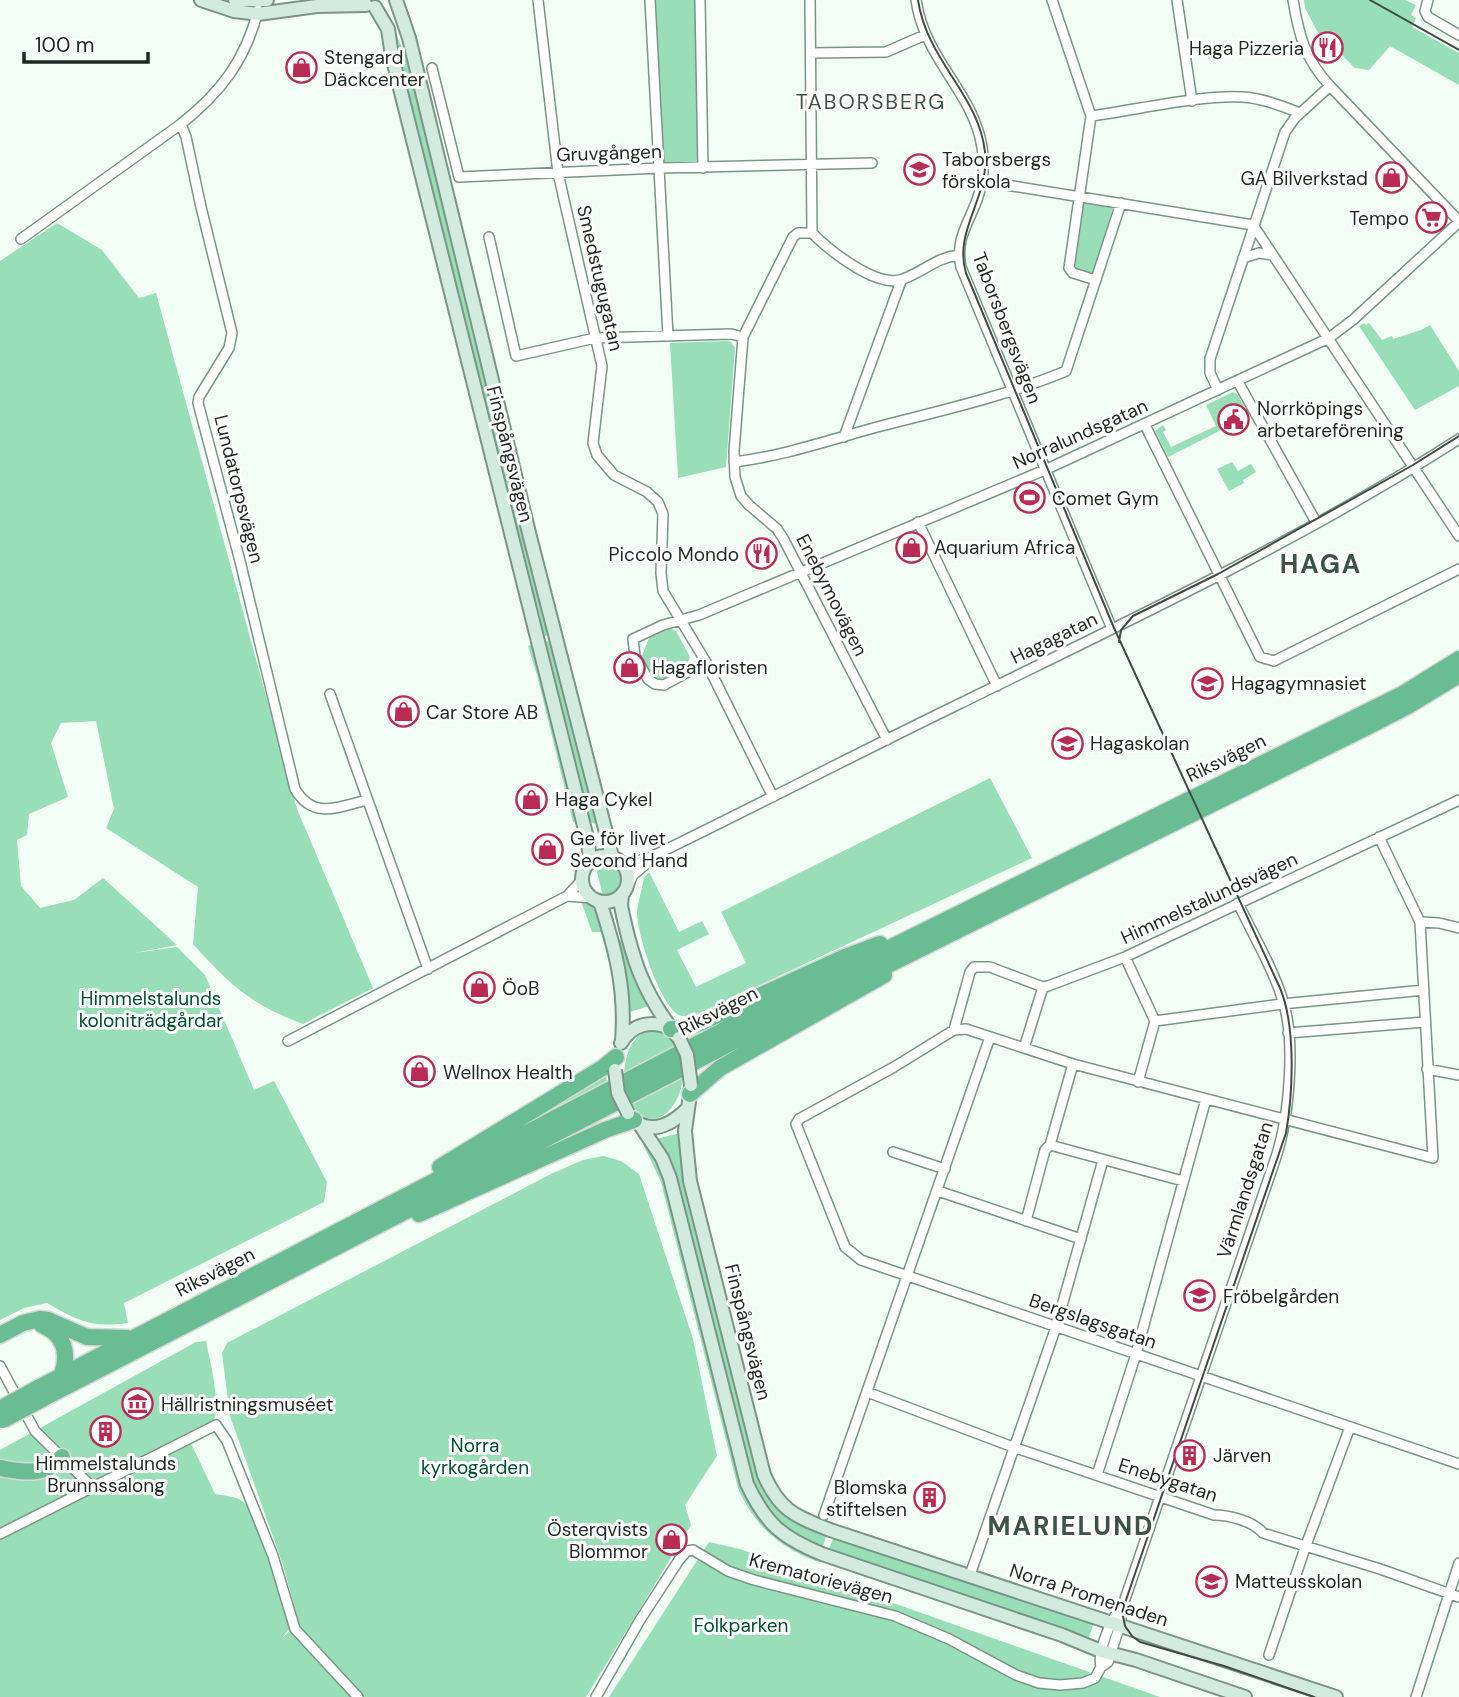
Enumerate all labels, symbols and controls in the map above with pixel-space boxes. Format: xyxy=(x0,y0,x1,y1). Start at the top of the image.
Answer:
scale bar xyxy=(24,21,149,65)
text: 100 m xyxy=(35,31,95,59)
restaurant icon: Haga Pizzeria xyxy=(1310,31,1344,65)
place label: Haga Pizzeria xyxy=(1189,36,1304,61)
place label: Stengard Däckcenter xyxy=(324,45,425,92)
shop icon: Stengard Däckcenter xyxy=(284,51,318,85)
district label: TABORSBERG xyxy=(796,88,946,116)
street label: Gruvgången xyxy=(556,139,662,167)
place label: Taborsbergs förskola xyxy=(942,147,1051,194)
school or university icon: Taborsbergs förskola xyxy=(902,153,936,187)
shop icon: GA Bilverkstad xyxy=(1374,161,1408,195)
place label: GA Bilverkstad xyxy=(1240,166,1368,191)
supermarket icon: Tempo xyxy=(1415,201,1449,235)
street label: Smedstugugatan xyxy=(571,203,629,353)
place label: Tempo xyxy=(1349,206,1409,231)
street label: Taborsbergsvägen xyxy=(967,249,1047,407)
street label: Finspångsvägen xyxy=(481,383,539,525)
street label: Norralundsgatan xyxy=(1008,393,1152,475)
place label: Norrköpings arbetareförening xyxy=(1257,396,1404,443)
public building icon: Norrköpings arbetareförening xyxy=(1217,402,1251,436)
street label: Lundatorpsvägen xyxy=(208,412,270,566)
sports icon: Comet Gym xyxy=(1012,481,1046,515)
place label: Comet Gym xyxy=(1052,486,1159,511)
street label: Enebymovägen xyxy=(791,530,873,660)
shop icon: Aquarium Africa xyxy=(894,530,928,564)
place label: Aquarium Africa xyxy=(934,535,1075,560)
restaurant icon: Piccolo Mondo xyxy=(745,537,779,571)
place label: Piccolo Mondo xyxy=(609,542,739,567)
district label: HAGA xyxy=(1280,547,1362,581)
street label: Hagagatan xyxy=(1006,606,1102,670)
shop icon: Hagafloristen xyxy=(612,650,646,684)
place label: Hagafloristen xyxy=(652,655,768,680)
school or university icon: Hagagymnasiet xyxy=(1191,666,1225,700)
place label: Hagagymnasiet xyxy=(1231,671,1367,696)
shop icon: Car Store AB xyxy=(386,695,420,729)
place label: Car Store AB xyxy=(426,700,538,725)
school or university icon: Hagaskolan xyxy=(1050,726,1084,760)
street label: Riksvägen xyxy=(1182,728,1270,788)
place label: Hagaskolan xyxy=(1090,731,1189,756)
shop icon: Haga Cykel xyxy=(515,782,549,816)
place label: Haga Cykel xyxy=(555,787,652,812)
place label: Ge för livet Second Hand xyxy=(570,826,688,873)
shop icon: Ge för livet Second Hand xyxy=(530,832,564,866)
street label: Himmelstalundsvägen xyxy=(1117,846,1301,950)
shop icon: ÖoB xyxy=(462,971,496,1005)
place label: ÖoB xyxy=(502,976,539,1001)
street label: Riksvägen xyxy=(674,980,762,1042)
park label: Himmelstalunds koloniträdgårdar xyxy=(79,986,223,1033)
shop icon: Wellnox Health xyxy=(403,1055,437,1089)
place label: Wellnox Health xyxy=(443,1060,573,1085)
street label: Värmlandsgatan xyxy=(1211,1118,1279,1262)
street label: Riksvägen xyxy=(171,1241,259,1303)
street label: Finspångsvägen xyxy=(719,1261,777,1403)
school or university icon: Fröbelgården xyxy=(1183,1279,1217,1313)
place label: Fröbelgården xyxy=(1223,1284,1339,1309)
street label: Bergslagsgatan xyxy=(1026,1287,1160,1355)
museum icon: Hällristningsmuséet xyxy=(121,1387,155,1421)
place label: Hällristningsmuséet xyxy=(161,1392,333,1417)
building icon: Himmelstalunds Brunnssalong xyxy=(89,1415,123,1449)
park label: Norra kyrkogården xyxy=(421,1433,529,1480)
building icon: Järven xyxy=(1173,1438,1207,1472)
place label: Järven xyxy=(1213,1443,1271,1468)
place label: Himmelstalunds Brunnssalong xyxy=(36,1451,176,1498)
street label: Enebygatan xyxy=(1115,1452,1221,1508)
place label: Blomska stiftelsen xyxy=(826,1475,907,1522)
building icon: Blomska stiftelsen xyxy=(913,1481,947,1515)
district label: MARIELUND xyxy=(988,1509,1154,1543)
place label: Österqvists Blommor xyxy=(547,1517,648,1564)
shop icon: Österqvists Blommor xyxy=(654,1523,688,1557)
street label: Krematorievägen xyxy=(746,1547,896,1609)
street label: Norra Promenaden xyxy=(1006,1558,1172,1632)
school or university icon: Matteusskolan xyxy=(1195,1564,1229,1598)
place label: Matteusskolan xyxy=(1235,1569,1362,1594)
park label: Folkparken xyxy=(694,1613,788,1638)

